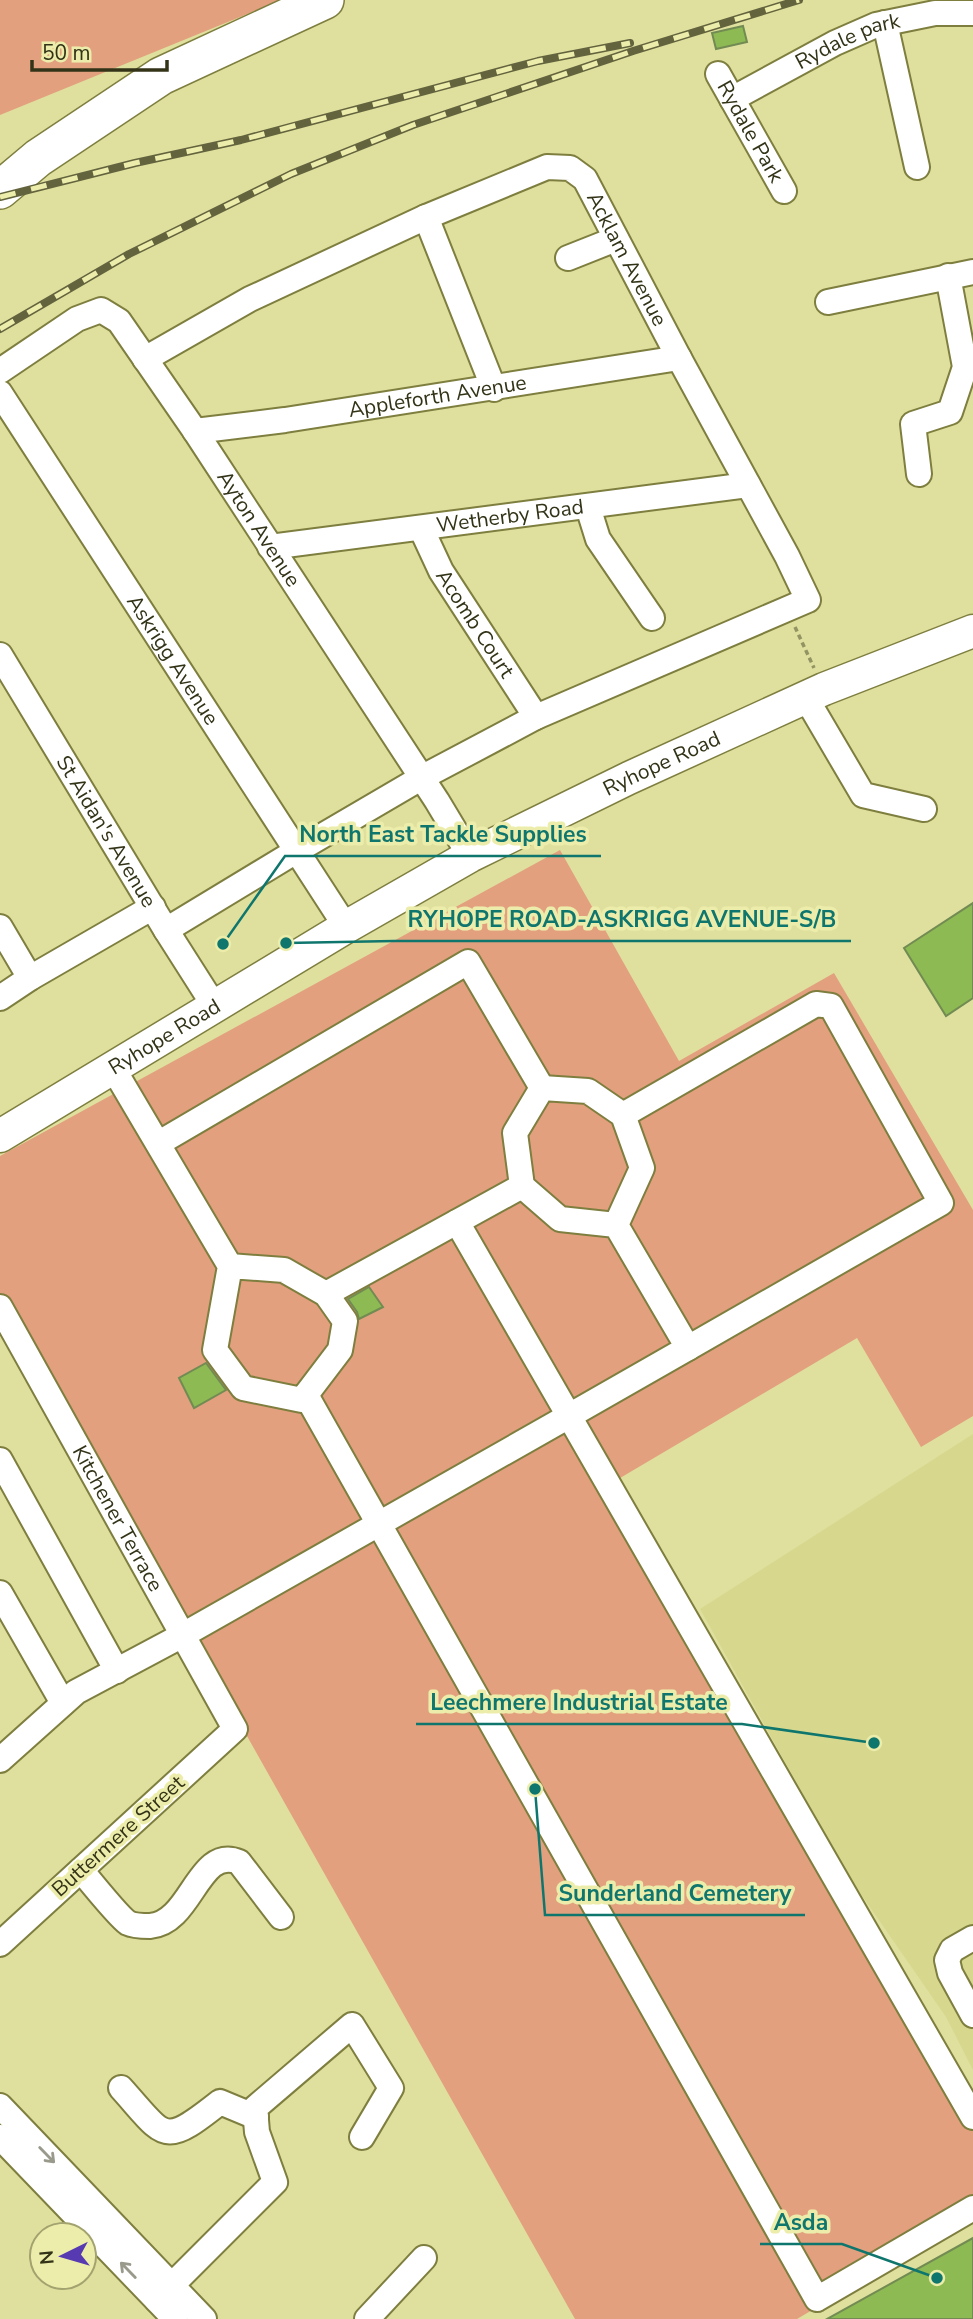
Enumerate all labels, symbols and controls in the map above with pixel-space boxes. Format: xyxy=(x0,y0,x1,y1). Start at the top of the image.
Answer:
street label: Rydale park xyxy=(790,6,903,76)
scale bar xyxy=(32,28,166,72)
text: 50 m xyxy=(42,39,91,67)
street label: Rydale Park xyxy=(711,75,791,188)
street label: Acklam Avenue xyxy=(580,187,674,331)
street label: Appleforth Avenue xyxy=(346,368,528,424)
street label: Ayton Avenue xyxy=(211,465,307,592)
street label: Wetherby Road xyxy=(435,492,585,539)
street label: Acomb Court xyxy=(429,564,521,684)
street label: Askrigg Avenue xyxy=(120,589,225,730)
street label: Ryhope Road xyxy=(598,724,725,803)
street label: St Aidan's Avenue xyxy=(50,750,163,913)
callout: North East Tackle Supplies xyxy=(285,812,601,856)
text: North East Tackle Supplies xyxy=(299,819,587,850)
callout: RYHOPE ROAD-ASKRIGG AVENUE-S/B xyxy=(394,897,851,941)
text: RYHOPE ROAD-ASKRIGG AVENUE-S/B xyxy=(408,904,836,935)
street label: Ryhope Road xyxy=(103,992,226,1081)
street label: Kitchener Terrace xyxy=(66,1440,170,1597)
callout: Leechmere Industrial Estate xyxy=(416,1680,742,1724)
text: Leechmere Industrial Estate xyxy=(430,1687,728,1718)
street label: Buttermere Street xyxy=(46,1768,191,1903)
callout: Sunderland Cemetery xyxy=(545,1871,805,1915)
text: Sunderland Cemetery xyxy=(559,1878,792,1909)
one-way arrow xyxy=(39,2146,56,2163)
callout: Asda xyxy=(760,2200,842,2244)
text: Asda xyxy=(774,2207,828,2238)
north arrow xyxy=(28,2221,98,2291)
text: N xyxy=(33,2249,61,2266)
one-way arrow xyxy=(119,2262,136,2279)

